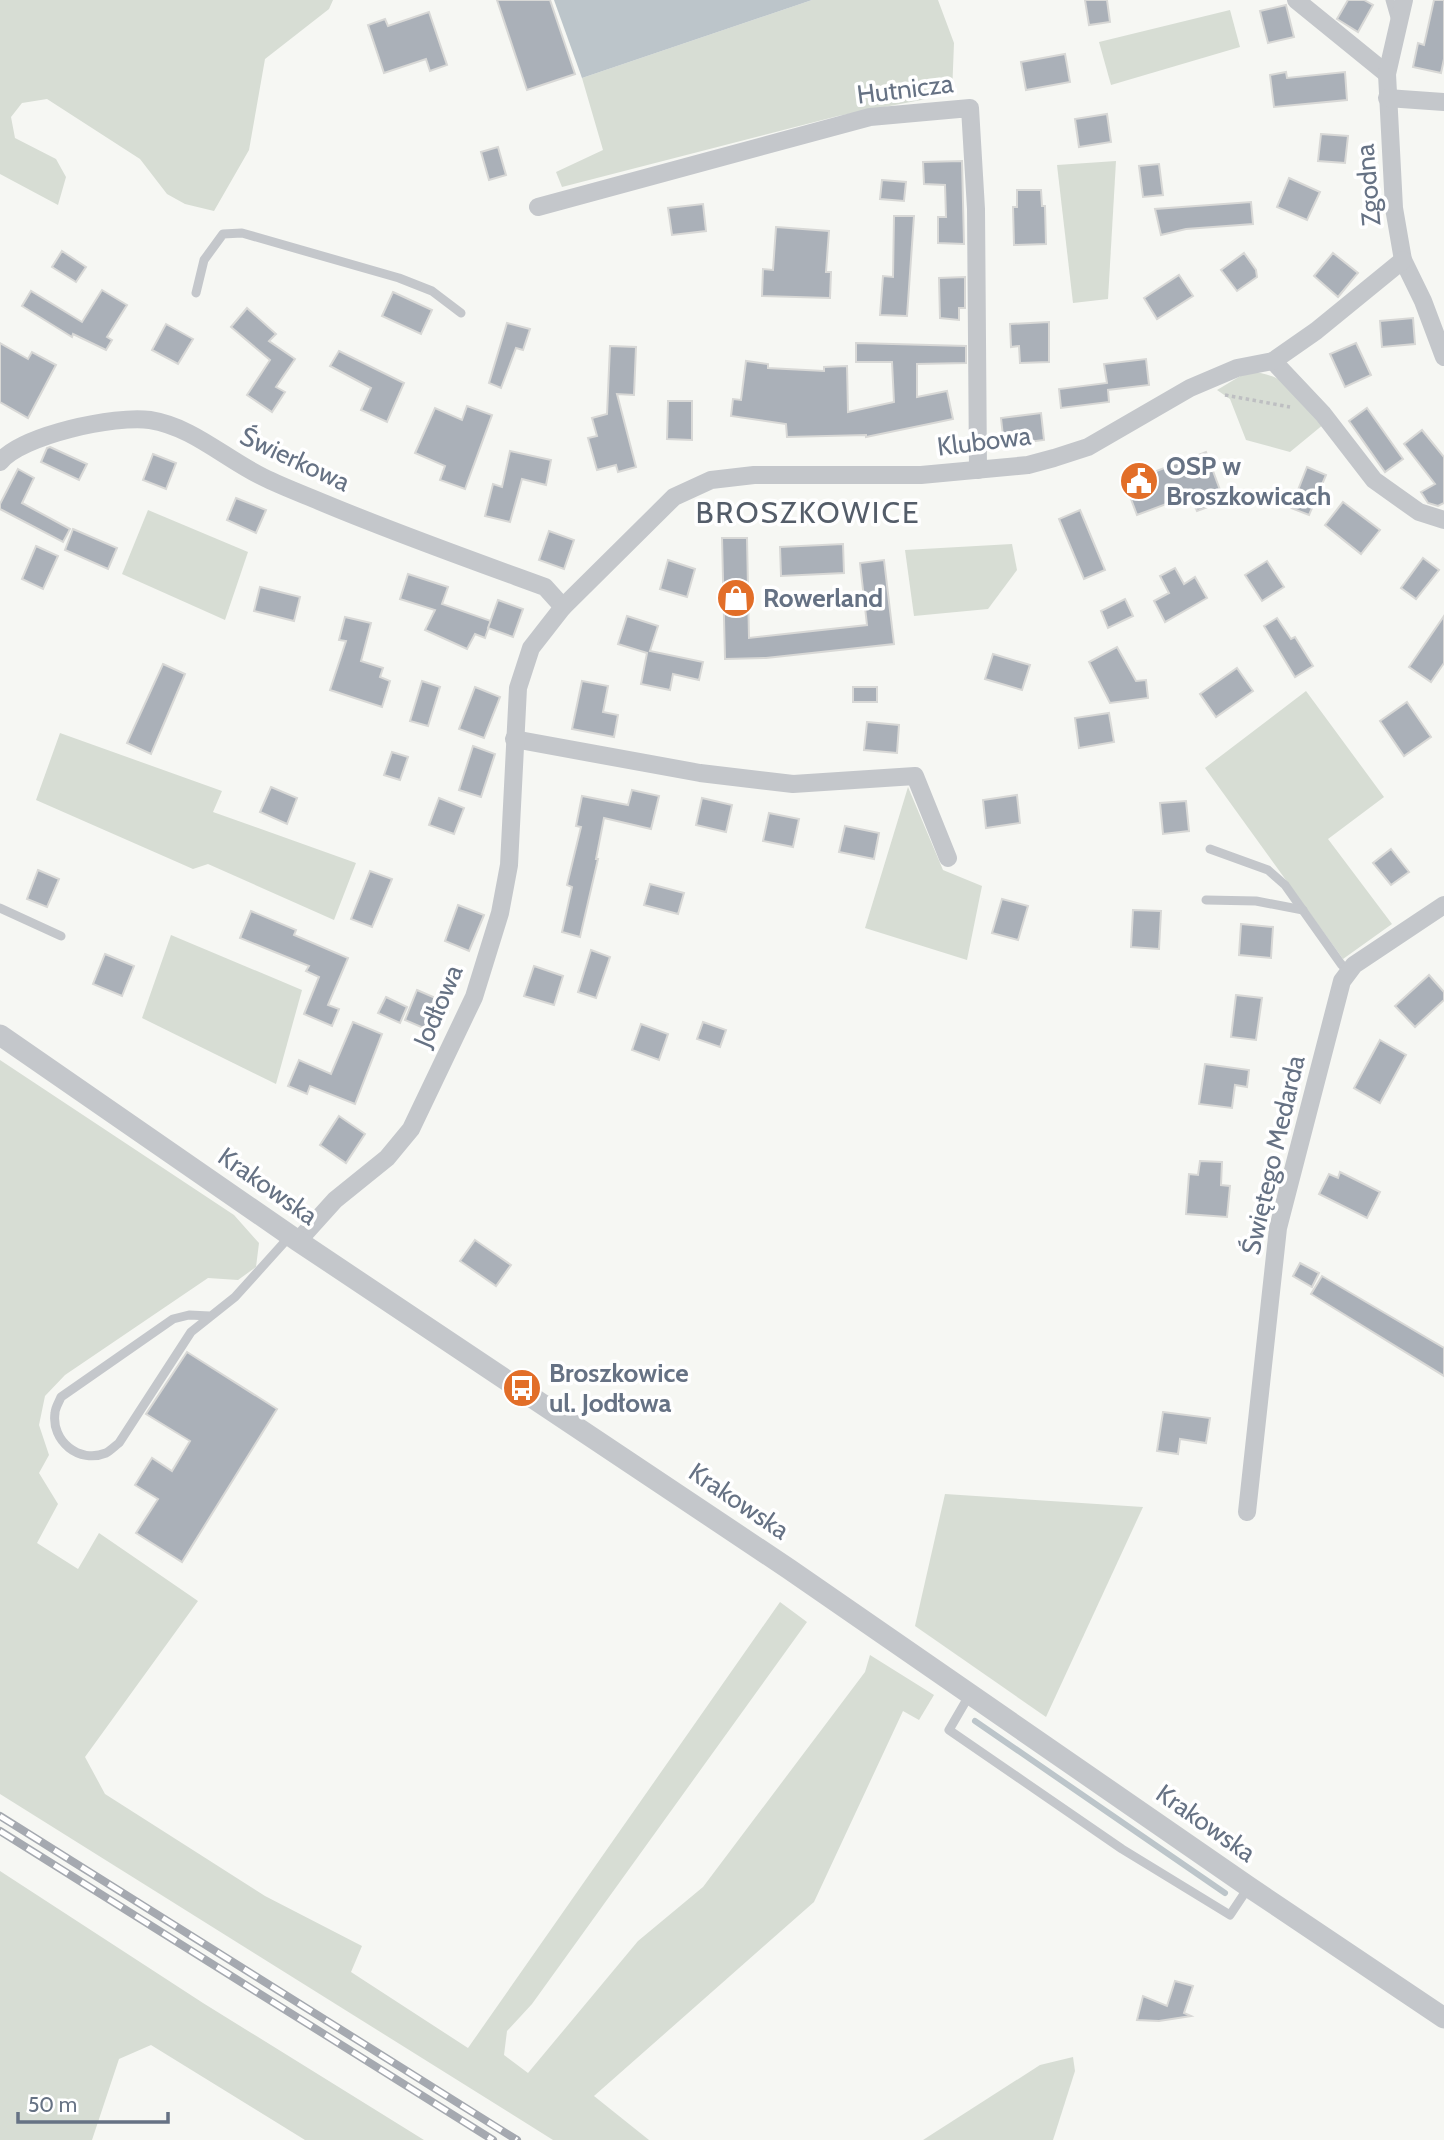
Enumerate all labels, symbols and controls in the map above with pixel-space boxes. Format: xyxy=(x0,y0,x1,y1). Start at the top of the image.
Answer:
street label: Hutnicza xyxy=(855,67,956,111)
street label: Zgodna xyxy=(1348,142,1388,227)
street label: Klubowa xyxy=(935,419,1033,463)
street label: Świerkowa xyxy=(235,420,355,499)
place label: OSP w Broszkowicach xyxy=(1166,450,1331,512)
public building icon: OSP w Broszkowicach xyxy=(1118,460,1160,502)
district label: BROSZKOWICE xyxy=(695,494,921,531)
shop icon: Rowerland xyxy=(715,577,757,619)
place label: Rowerland xyxy=(763,582,883,614)
street label: Jodłowa xyxy=(406,959,470,1053)
street label: Świętego Medarda xyxy=(1234,1052,1312,1258)
street label: Krakowska xyxy=(212,1140,324,1232)
place label: Broszkowice ul. Jodłowa xyxy=(549,1357,689,1419)
bus stop icon: Broszkowice ul. Jodłowa xyxy=(501,1367,543,1409)
street label: Krakowska xyxy=(683,1456,796,1546)
street label: Krakowska xyxy=(1150,1777,1262,1869)
scale bar xyxy=(18,2080,168,2124)
text: 50 m xyxy=(28,2092,77,2117)

